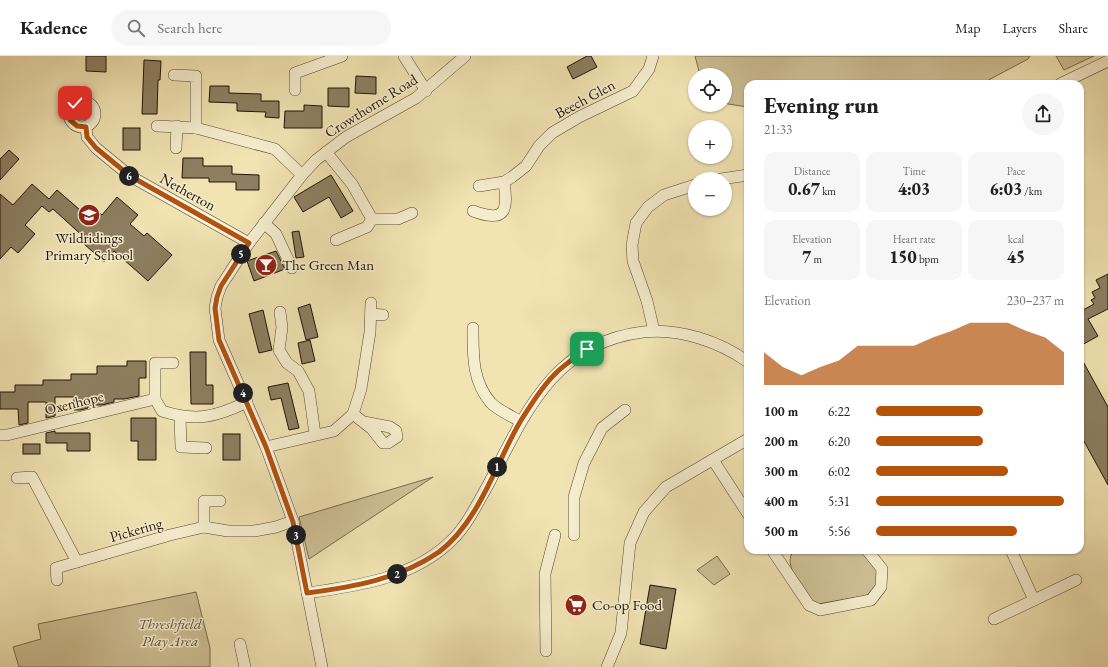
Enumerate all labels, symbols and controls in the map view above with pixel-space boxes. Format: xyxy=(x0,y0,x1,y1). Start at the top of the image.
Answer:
search box xyxy=(111,10,391,46)
text: Kadence xyxy=(20,15,87,40)
icon: search xyxy=(125,17,147,39)
text: Search here xyxy=(157,18,222,37)
text: Map xyxy=(955,19,980,37)
text: Layers xyxy=(1002,19,1037,37)
text: Share xyxy=(1059,19,1088,37)
map controls xyxy=(688,68,732,216)
button: locate xyxy=(688,68,732,112)
street label: Crowthorne Road xyxy=(321,69,421,142)
street label: Beech Glen xyxy=(551,75,618,122)
pin xyxy=(58,86,92,120)
text: Evening run xyxy=(764,91,879,120)
icon: check xyxy=(64,92,86,114)
button: share xyxy=(1022,93,1064,135)
button: + xyxy=(688,120,732,164)
text: 21:33 xyxy=(764,121,792,138)
text: Distance xyxy=(794,164,830,178)
text: Time xyxy=(903,164,925,178)
text: Pace xyxy=(1007,164,1025,178)
pin: 6 xyxy=(119,166,139,186)
street label: Netherton xyxy=(157,168,220,215)
text: 6 xyxy=(126,169,132,183)
button: − xyxy=(688,172,732,216)
text: 0.67 xyxy=(788,178,820,200)
text: 4:03 xyxy=(898,178,930,200)
text: 6:03 xyxy=(990,178,1022,200)
text: km xyxy=(820,184,836,198)
text: /km xyxy=(1022,184,1042,198)
school or university icon: Wildridings Primary School xyxy=(76,202,102,228)
place label: Wildridings Primary School xyxy=(45,228,134,264)
text: Elevation xyxy=(792,232,832,246)
text: Heart rate xyxy=(893,232,935,246)
text: kcal xyxy=(1008,232,1024,246)
pin: 5 xyxy=(231,244,251,264)
text: 7 xyxy=(802,246,811,268)
text: 150 xyxy=(889,246,917,268)
text: 45 xyxy=(1007,246,1025,268)
text: 5 xyxy=(238,247,244,261)
bar icon: The Green Man xyxy=(253,252,279,278)
text: m xyxy=(811,252,822,266)
text: bpm xyxy=(917,252,939,266)
place label: The Green Man xyxy=(282,255,374,274)
text: Elevation xyxy=(764,292,811,309)
text: 230–237 m xyxy=(1007,292,1064,309)
pin xyxy=(570,332,604,366)
icon: arrive xyxy=(576,338,598,360)
pin: 4 xyxy=(233,383,253,403)
street label: Oxenhope xyxy=(42,386,105,419)
text: 4 xyxy=(240,386,246,400)
text: 100 m xyxy=(764,403,798,420)
text: 6:22 xyxy=(828,403,850,420)
text: 200 m xyxy=(764,433,798,450)
text: 6:20 xyxy=(828,433,850,450)
pin: 1 xyxy=(487,457,507,477)
text: 1 xyxy=(494,460,500,474)
text: 300 m xyxy=(764,463,798,480)
text: 6:02 xyxy=(828,463,850,480)
text: 400 m xyxy=(764,493,798,510)
text: 5:31 xyxy=(828,493,850,510)
street label: Pickering xyxy=(107,513,165,546)
text: 500 m xyxy=(764,523,798,540)
text: 5:56 xyxy=(828,523,850,540)
pin: 3 xyxy=(286,525,306,545)
text: 3 xyxy=(293,528,299,542)
pin: 2 xyxy=(387,564,407,584)
text: 2 xyxy=(394,567,400,581)
supermarket icon: Co-op Food xyxy=(563,592,589,618)
place label: Co-op Food xyxy=(592,595,662,614)
park label: Threshfield Play Area xyxy=(138,614,202,650)

